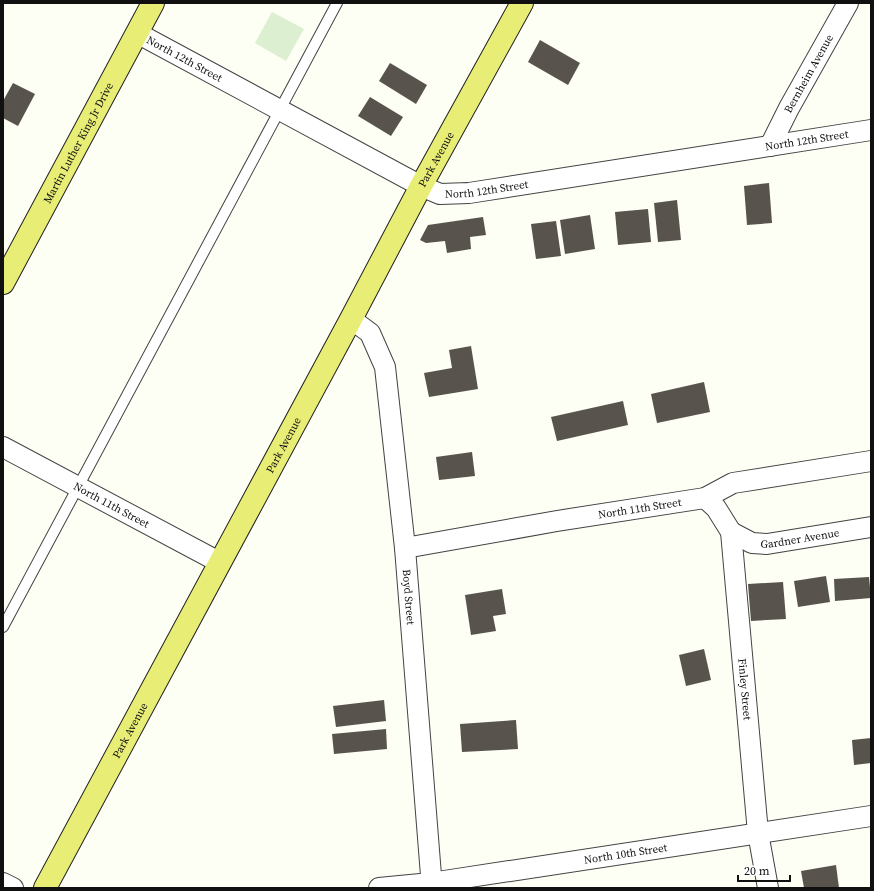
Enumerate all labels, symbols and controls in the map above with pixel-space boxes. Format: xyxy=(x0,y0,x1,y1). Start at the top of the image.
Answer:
street label: Bernheim Avenue xyxy=(781,31,837,116)
street label: North 12th Street xyxy=(144,33,225,86)
street label: Martin Luther King Jr Drive xyxy=(40,80,117,206)
street label: North 12th Street xyxy=(764,127,850,154)
street label: Park Avenue xyxy=(415,129,458,190)
street label: North 12th Street xyxy=(445,177,530,202)
street label: Park Avenue xyxy=(263,414,305,476)
street label: North 11th Street xyxy=(71,479,152,532)
street label: North 11th Street xyxy=(597,495,683,523)
street label: Gardner Avenue xyxy=(760,525,841,552)
street label: Boyd Street xyxy=(399,569,418,626)
street label: Finley Street xyxy=(734,658,755,721)
street label: Park Avenue xyxy=(109,700,152,761)
street label: North 10th Street xyxy=(583,840,669,868)
scale bar xyxy=(738,857,790,883)
text: 20 m xyxy=(744,863,770,879)

